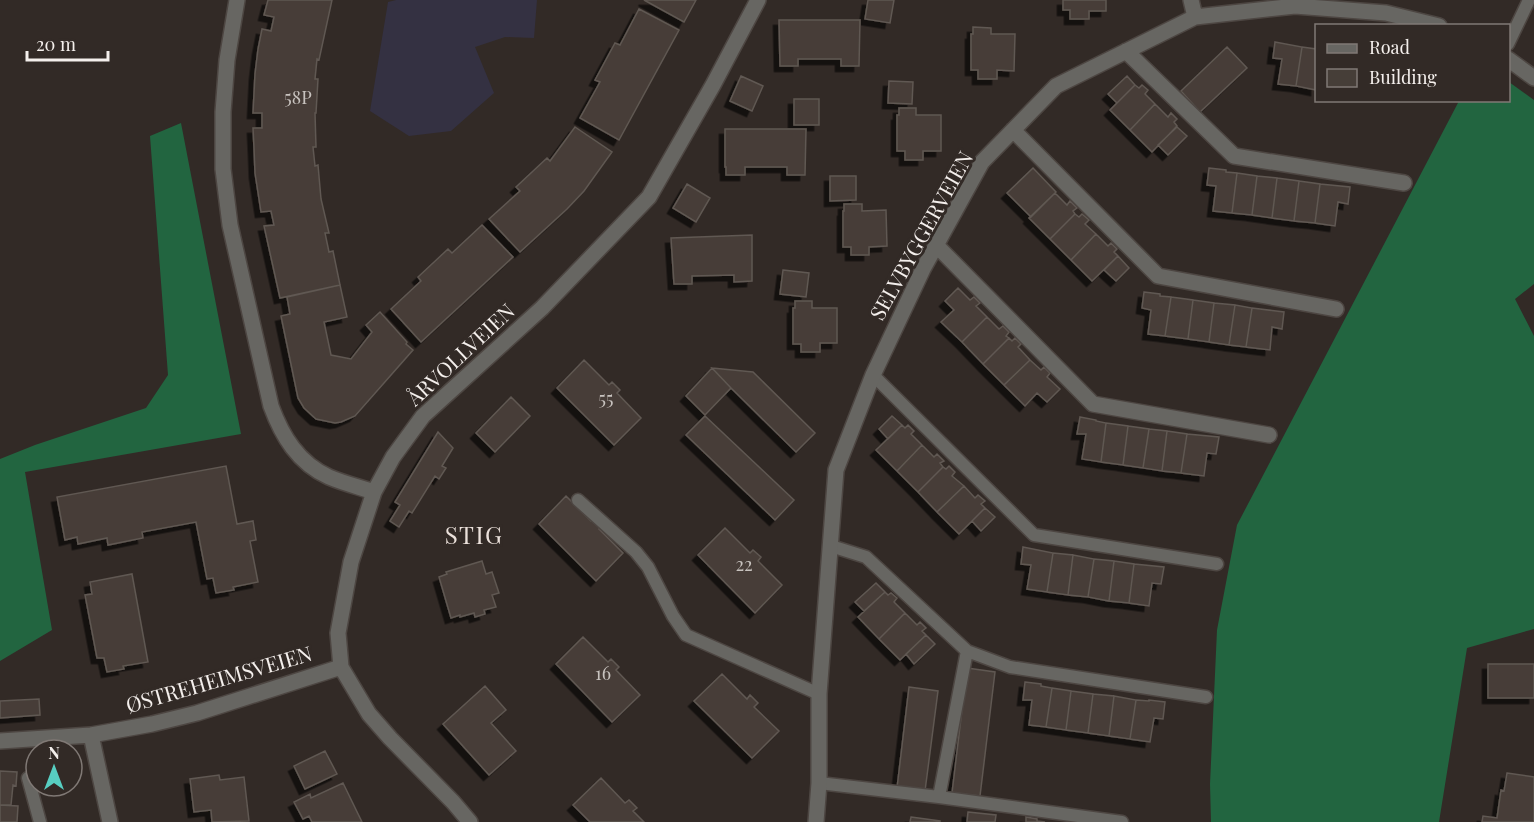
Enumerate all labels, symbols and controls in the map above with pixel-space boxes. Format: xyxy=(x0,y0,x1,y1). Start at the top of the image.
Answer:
scale bar xyxy=(27,24,108,62)
legend xyxy=(1315,24,1510,102)
text: 20 m xyxy=(36,32,76,56)
text: Road xyxy=(1369,35,1410,59)
text: Building xyxy=(1369,65,1437,89)
house number: 58P xyxy=(284,85,312,109)
street label: SELVBYGGERVEIEN xyxy=(862,145,978,324)
street label: ÅRVOLLVEIEN xyxy=(399,296,520,412)
house number: 55 xyxy=(599,386,613,410)
district label: STIG xyxy=(445,518,503,550)
house number: 22 xyxy=(735,552,753,576)
street label: ØSTREHEIMSVEIEN xyxy=(122,638,315,718)
house number: 16 xyxy=(595,661,611,685)
north arrow xyxy=(24,738,84,798)
text: N xyxy=(48,742,60,763)

